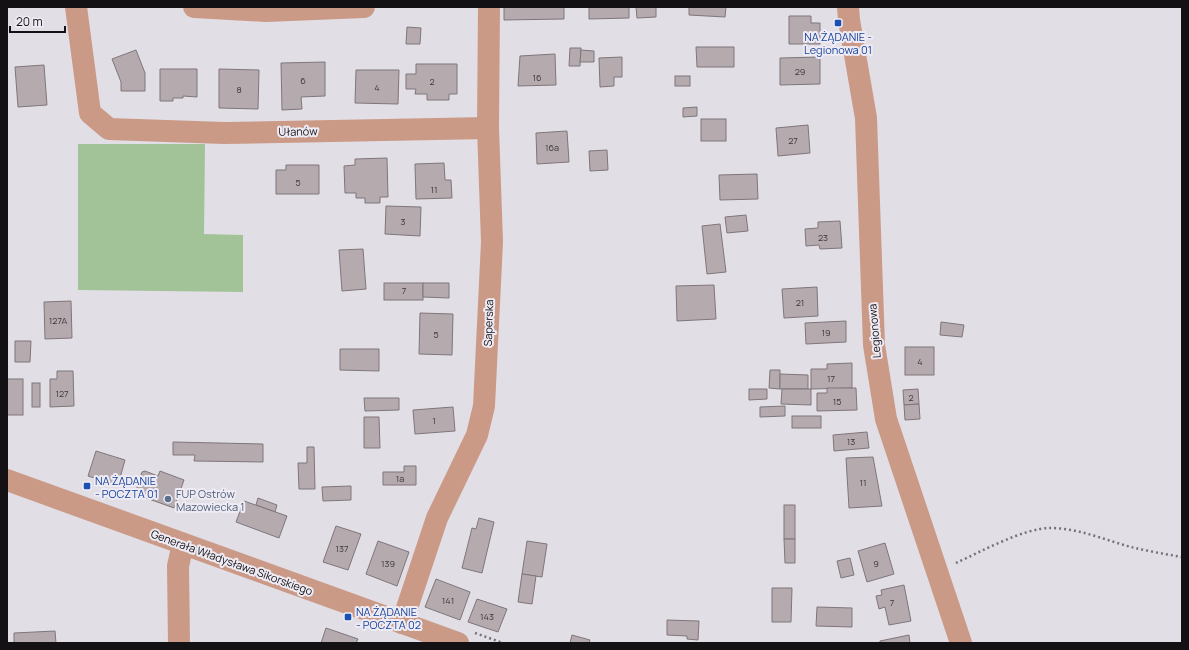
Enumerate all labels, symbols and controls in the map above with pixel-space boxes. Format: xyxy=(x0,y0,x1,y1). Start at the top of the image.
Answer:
scale bar xyxy=(10,8,65,34)
text: 20 m xyxy=(16,13,43,30)
marker: NA ŻĄDANIE - Legionowa 01 xyxy=(833,18,843,28)
place label: NA ŻĄDANIE - Legionowa 01 xyxy=(804,29,872,57)
house number: 29 xyxy=(795,65,805,78)
house number: 16 xyxy=(532,71,542,84)
house number: 6 xyxy=(300,74,306,87)
house number: 2 xyxy=(429,75,435,88)
house number: 4 xyxy=(374,81,380,94)
house number: 8 xyxy=(236,83,242,96)
street label: Ułanów xyxy=(278,123,318,139)
house number: 27 xyxy=(788,134,798,147)
house number: 16a xyxy=(545,141,559,154)
house number: 5 xyxy=(295,176,301,189)
house number: 11 xyxy=(430,183,438,196)
house number: 3 xyxy=(401,215,406,228)
house number: 23 xyxy=(818,231,828,244)
house number: 7 xyxy=(402,284,407,297)
house number: 21 xyxy=(796,296,804,309)
street label: Saperska xyxy=(480,299,496,347)
street label: Legionowa xyxy=(864,303,884,359)
house number: 127A xyxy=(49,314,68,327)
house number: 19 xyxy=(821,326,831,339)
house number: 5 xyxy=(433,328,439,341)
house number: 4 xyxy=(917,355,923,368)
house number: 17 xyxy=(827,372,835,385)
house number: 127 xyxy=(55,387,69,400)
house number: 2 xyxy=(908,391,914,404)
house number: 15 xyxy=(833,395,841,408)
house number: 1 xyxy=(432,414,436,427)
house number: 13 xyxy=(847,435,855,448)
house number: 1a xyxy=(396,472,404,485)
place label: NA ŻĄDANIE - POCZTA 01 xyxy=(95,473,158,501)
house number: 11 xyxy=(859,476,867,489)
marker: NA ŻĄDANIE - POCZTA 01 xyxy=(82,481,92,491)
place label: FUP Ostrów Mazowiecka 1 xyxy=(176,486,245,514)
marker: FUP Ostrów Mazowiecka 1 xyxy=(163,494,173,504)
street label: Generała Władysława Sikorskiego xyxy=(149,526,315,598)
house number: 137 xyxy=(335,542,349,555)
house number: 139 xyxy=(381,557,395,570)
house number: 9 xyxy=(873,557,879,570)
house number: 141 xyxy=(442,594,454,607)
house number: 7 xyxy=(890,596,895,609)
place label: NA ŻĄDANIE - POCZTA 02 xyxy=(356,604,421,632)
house number: 143 xyxy=(480,610,494,623)
marker: NA ŻĄDANIE - POCZTA 02 xyxy=(343,612,353,622)

